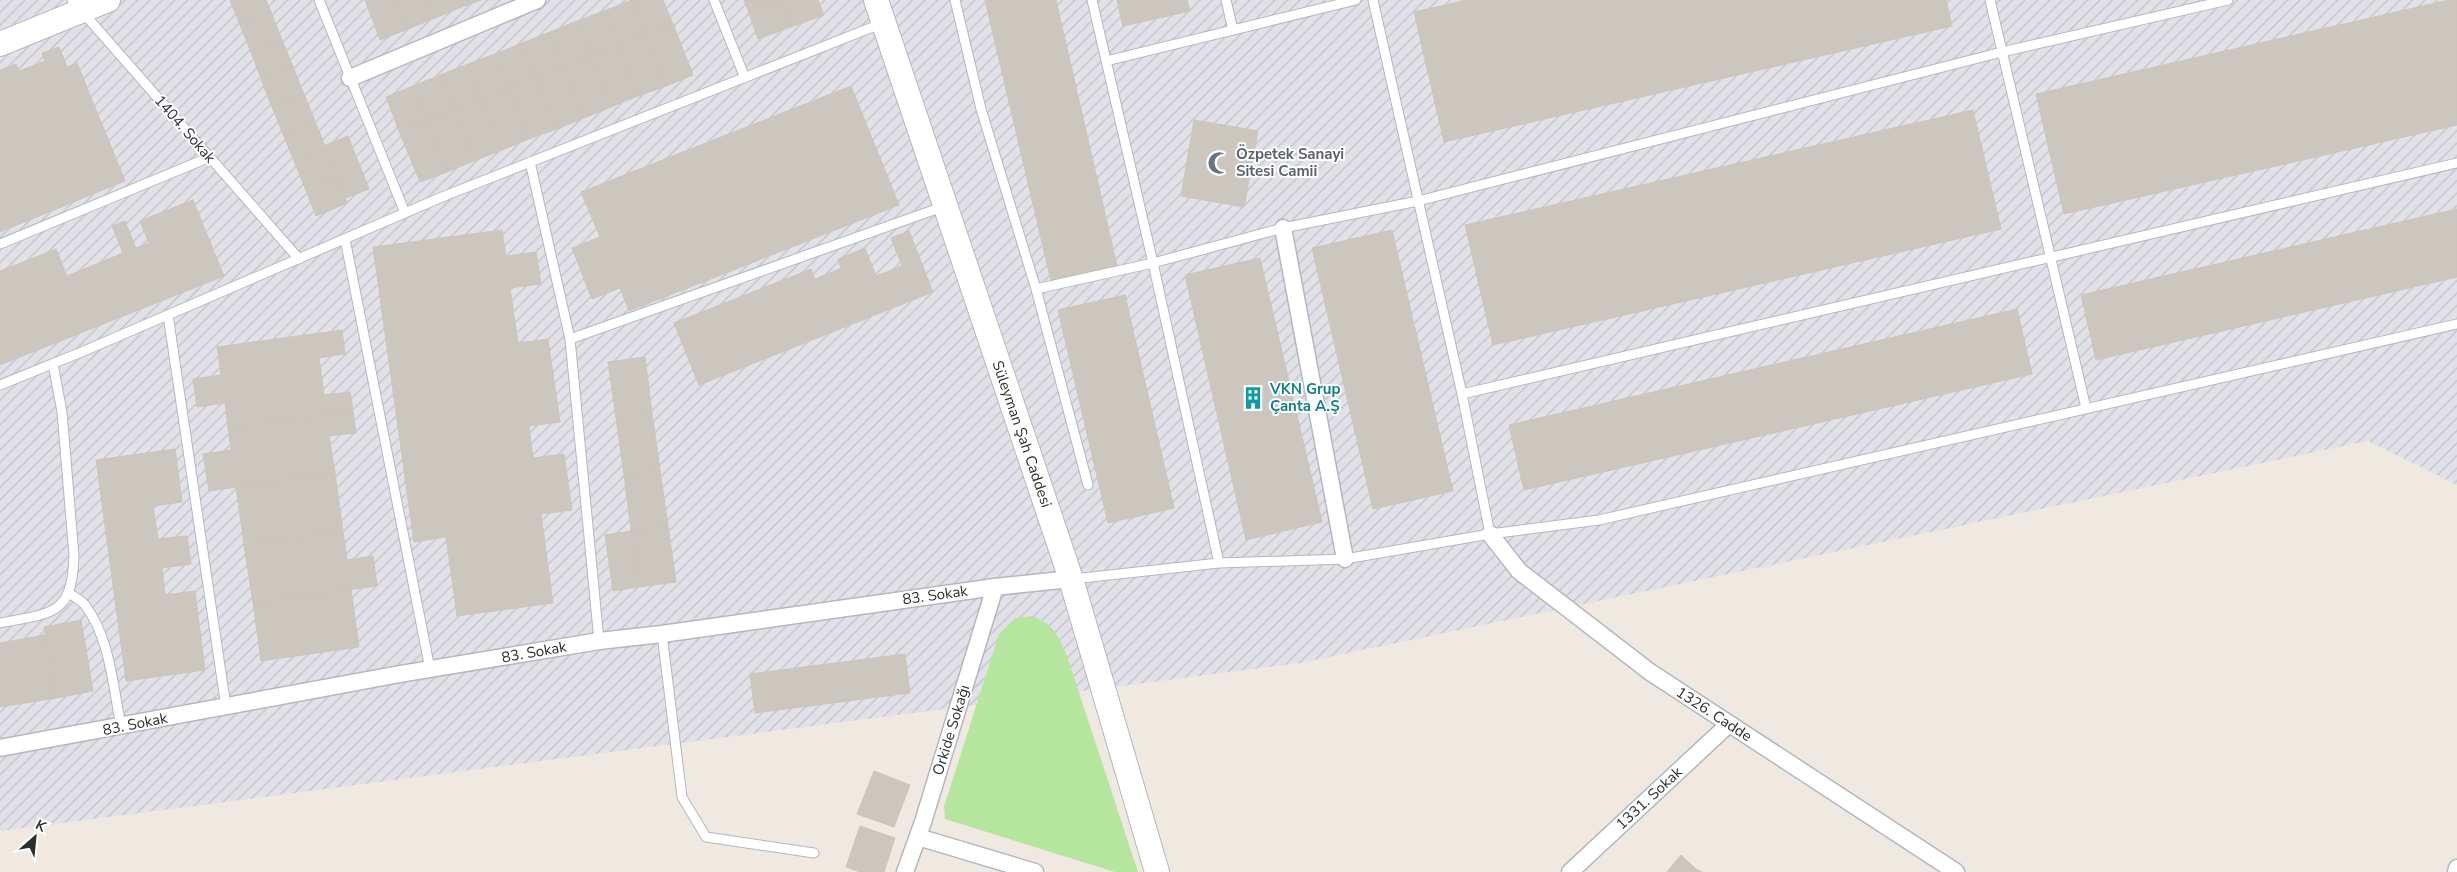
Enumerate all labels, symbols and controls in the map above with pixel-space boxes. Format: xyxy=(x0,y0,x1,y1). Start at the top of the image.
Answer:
street label: 1404. Sokak xyxy=(150,91,220,168)
place label: Özpetek Sanayi Sitesi Camii xyxy=(1236,144,1344,181)
mosque icon: Özpetek Sanayi Sitesi Camii xyxy=(1206,150,1232,176)
street label: Süleyman Şah Caddesi xyxy=(987,358,1057,510)
place label: VKN Grup Çanta A.Ş xyxy=(1269,379,1341,416)
building icon: VKN Grup Çanta A.Ş xyxy=(1240,385,1266,411)
street label: 83. Sokak xyxy=(901,580,969,609)
street label: 83. Sokak xyxy=(500,636,569,668)
street label: Orkide Sokağı xyxy=(928,682,974,778)
street label: 1326. Cadde xyxy=(1672,682,1756,746)
street label: 83. Sokak xyxy=(101,708,170,740)
street label: 1331. Sokak xyxy=(1612,762,1687,834)
north arrow xyxy=(10,812,60,862)
text: K xyxy=(32,815,50,837)

